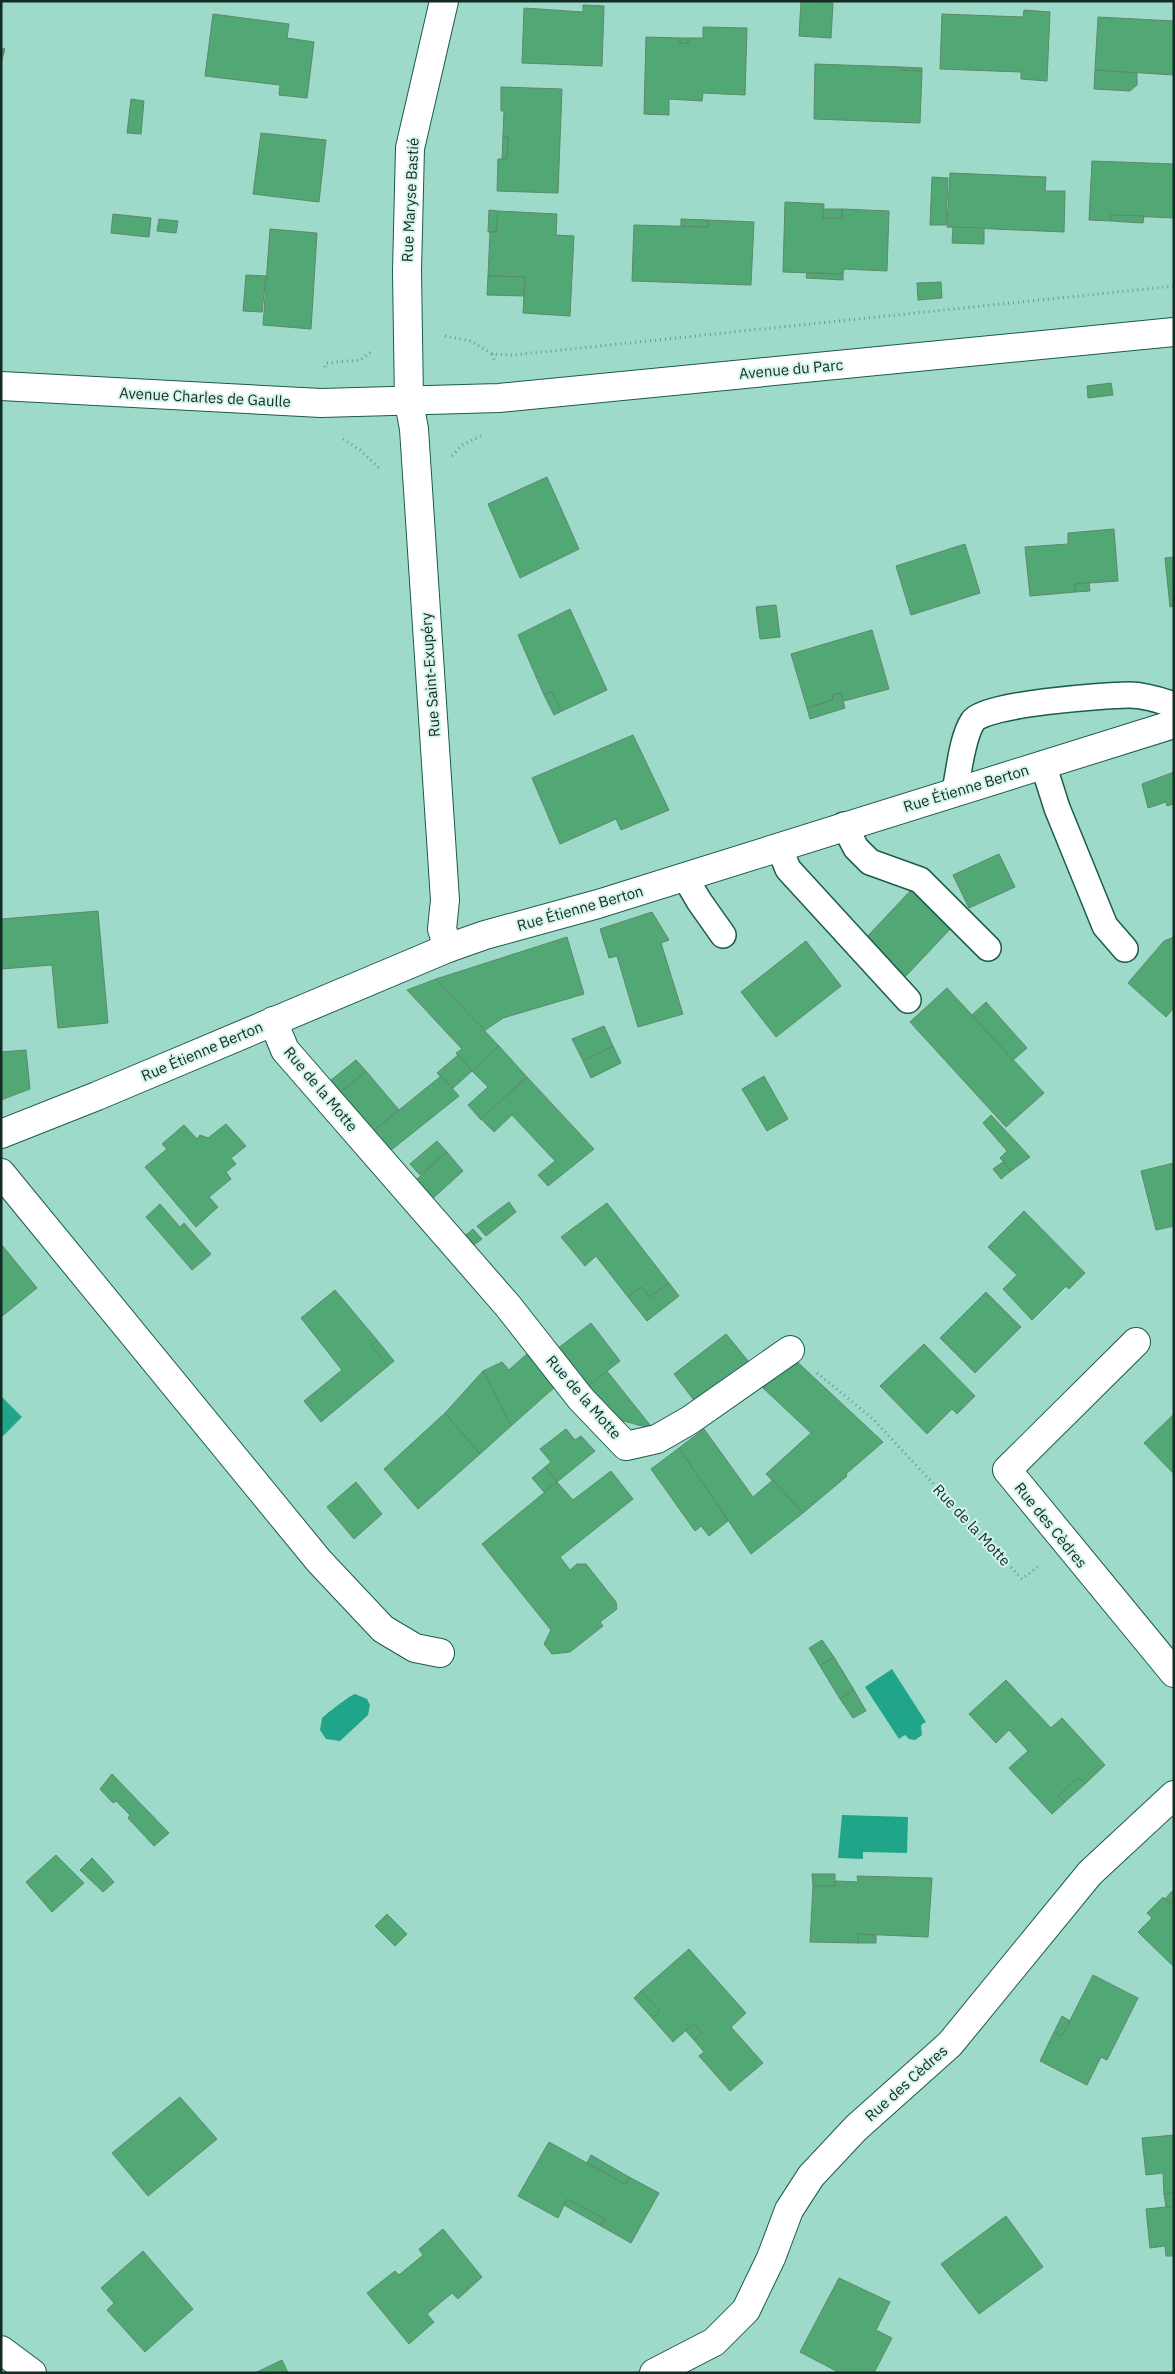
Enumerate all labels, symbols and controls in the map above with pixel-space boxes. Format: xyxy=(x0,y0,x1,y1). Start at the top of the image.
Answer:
street label: Rue Maryse Bastié xyxy=(397,137,423,263)
street label: Avenue du Parc xyxy=(738,355,844,383)
street label: Avenue Charles de Gaulle xyxy=(119,383,291,411)
street label: Rue Saint-Exupéry xyxy=(416,612,444,738)
street label: Rue Étienne Berton xyxy=(901,760,1031,816)
street label: Rue Étienne Berton xyxy=(515,881,645,935)
street label: Rue Étienne Berton xyxy=(138,1017,266,1085)
street label: Rue de la Motte xyxy=(280,1043,362,1135)
street label: Rue de la Motte xyxy=(542,1351,626,1443)
street label: Rue des Cèdres xyxy=(1011,1478,1091,1572)
street label: Rue de la Motte xyxy=(929,1480,1015,1570)
street label: Rue des Cèdres xyxy=(861,2041,951,2125)

